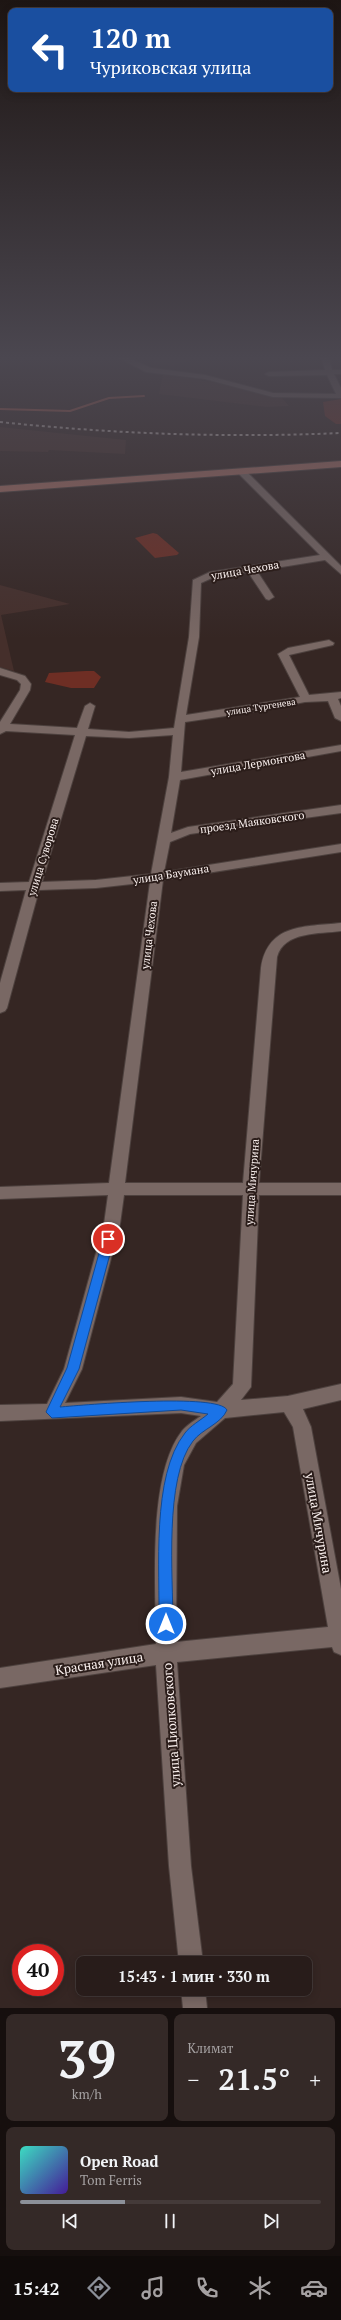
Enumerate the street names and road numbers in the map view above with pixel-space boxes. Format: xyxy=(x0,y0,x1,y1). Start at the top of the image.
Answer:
street label: улица Чехова xyxy=(209,557,280,583)
street label: улица Тургенева xyxy=(225,696,297,719)
street label: улица Лермонтова xyxy=(209,748,307,778)
street label: проезд Маяковского xyxy=(199,808,305,836)
street label: улица Суворова xyxy=(24,816,62,899)
street label: улица Баумана xyxy=(131,861,210,887)
street label: улица Чехова xyxy=(138,900,160,971)
street label: улица Мичурина xyxy=(242,1138,262,1226)
street label: улица Мичурина xyxy=(301,1470,337,1575)
street label: Красная улица xyxy=(54,1647,145,1679)
street label: улица Циолковского xyxy=(158,1662,184,1789)

